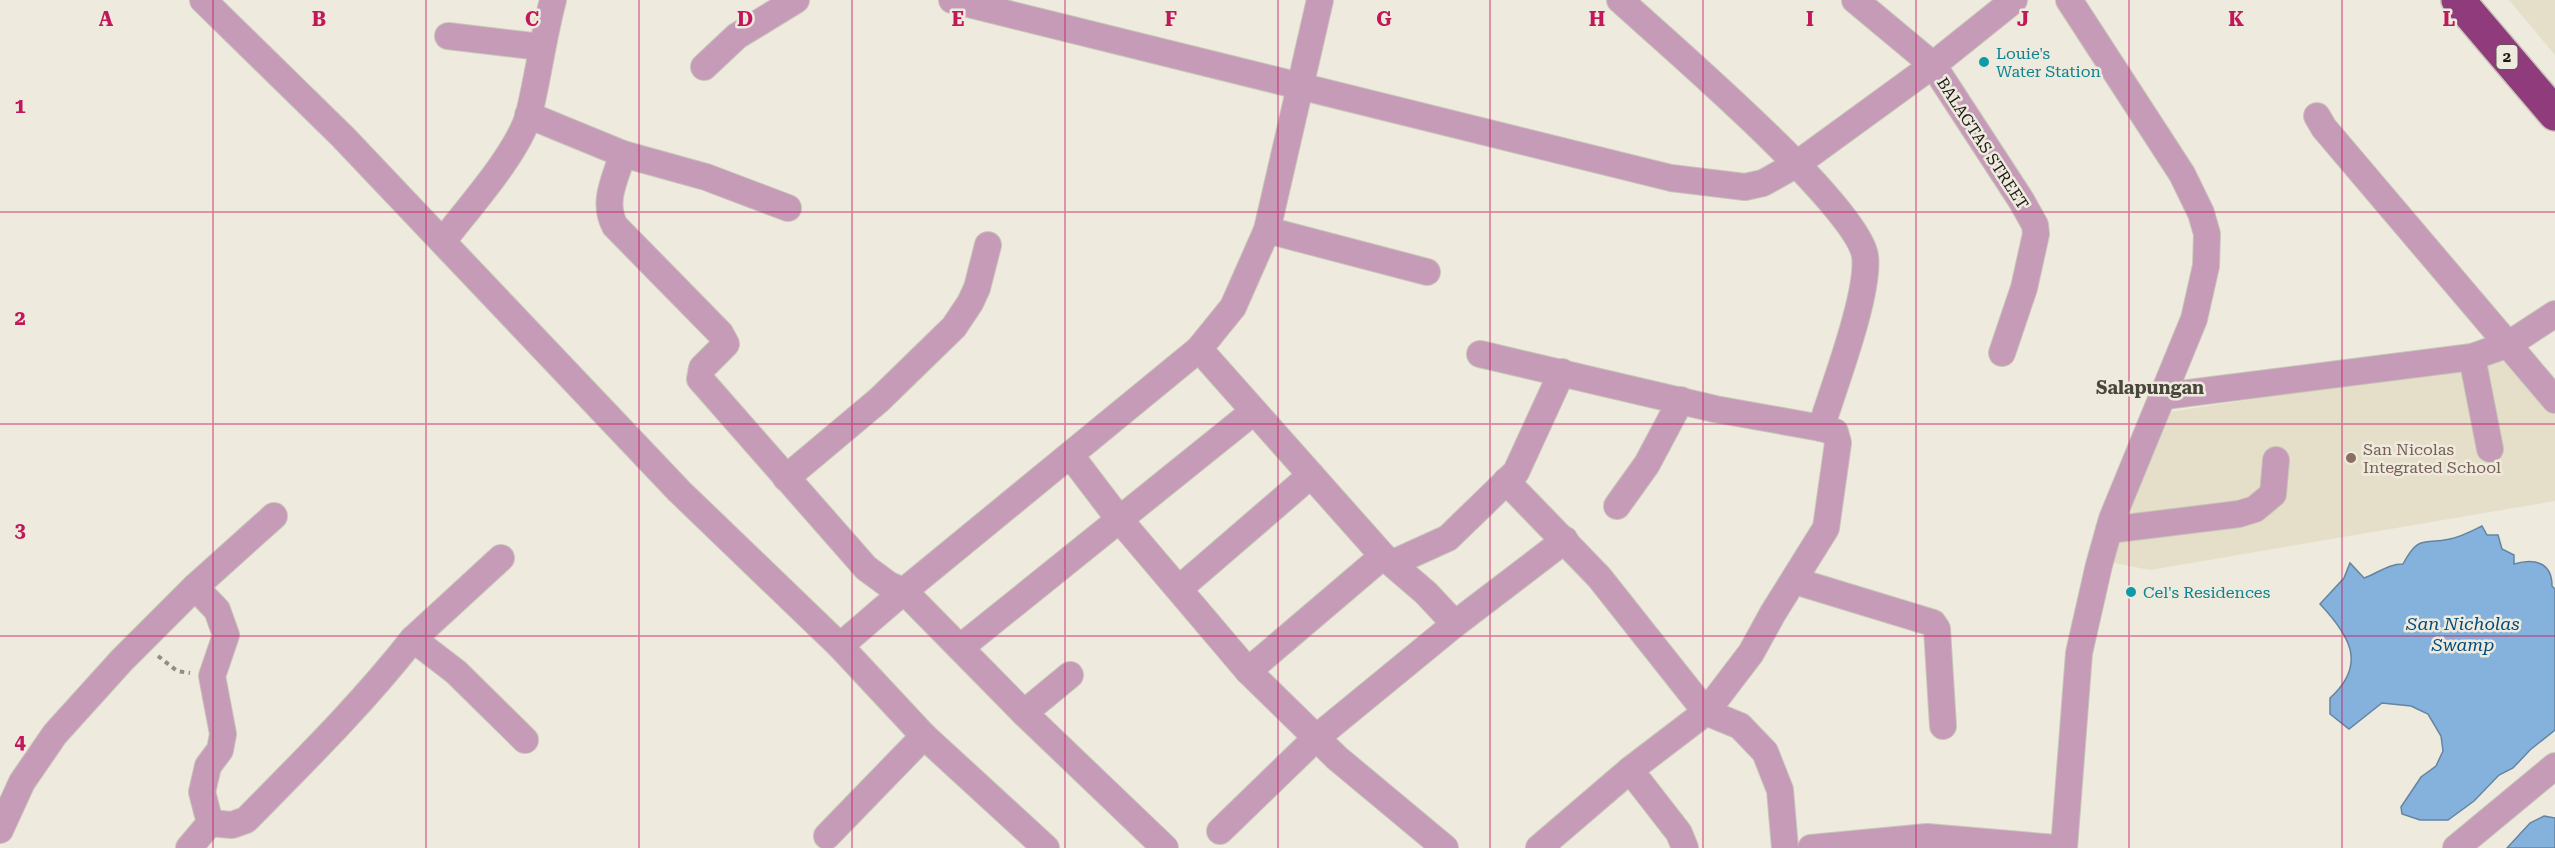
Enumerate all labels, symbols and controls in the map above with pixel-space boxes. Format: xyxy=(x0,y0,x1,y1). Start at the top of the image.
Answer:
text: A xyxy=(99,7,114,31)
text: B xyxy=(312,7,326,31)
text: C xyxy=(525,7,539,31)
text: D xyxy=(737,7,753,31)
text: E xyxy=(952,7,965,31)
text: F xyxy=(1165,7,1177,31)
text: G xyxy=(1376,7,1392,31)
text: H xyxy=(1589,7,1605,31)
text: I xyxy=(1806,7,1814,31)
text: J xyxy=(2017,7,2029,31)
text: K xyxy=(2228,7,2244,31)
text: L xyxy=(2443,7,2456,31)
place label: Louie's Water Station xyxy=(1996,44,2101,81)
road number: 2 xyxy=(2496,45,2518,69)
marker: Louie's Water Station xyxy=(1977,55,1991,69)
street label: BALAGTAS STREET xyxy=(1933,74,2032,213)
text: 1 xyxy=(14,94,26,118)
text: 2 xyxy=(14,306,26,330)
district label: Salapungan xyxy=(2096,377,2204,398)
place label: San Nicolas Integrated School xyxy=(2363,440,2501,477)
marker: San Nicolas Integrated School xyxy=(2344,451,2358,465)
text: 3 xyxy=(14,518,26,542)
place label: Cel's Residences xyxy=(2143,583,2271,602)
marker: Cel's Residences xyxy=(2124,585,2138,599)
water label: San Nicholas Swamp xyxy=(2405,613,2520,655)
text: 4 xyxy=(14,730,26,754)

